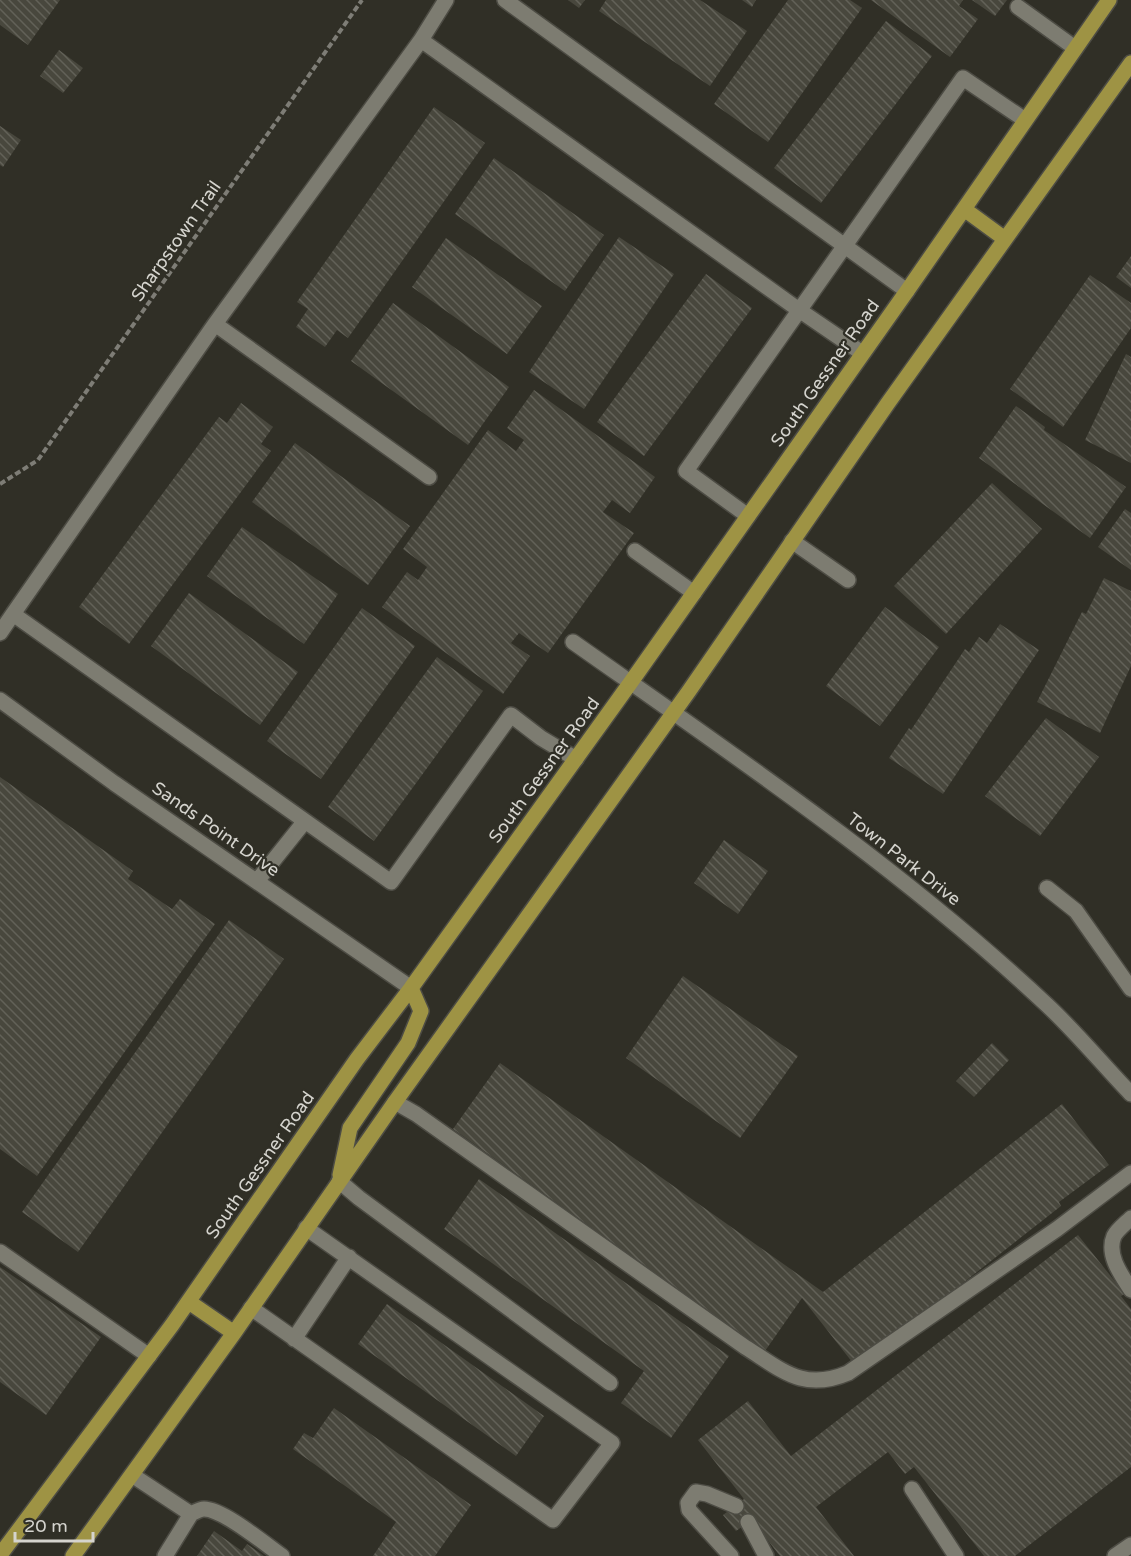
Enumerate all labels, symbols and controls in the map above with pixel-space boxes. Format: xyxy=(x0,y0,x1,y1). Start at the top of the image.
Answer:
street label: Sharpstown Trail xyxy=(126,176,226,306)
street label: South Gessner Road xyxy=(766,295,884,451)
street label: South Gessner Road xyxy=(484,693,604,847)
street label: Sands Point Drive xyxy=(148,777,284,881)
street label: Town Park Drive xyxy=(843,808,965,910)
street label: South Gessner Road xyxy=(201,1087,319,1243)
scale bar xyxy=(15,1505,93,1543)
text: 20 m xyxy=(24,1515,68,1537)

